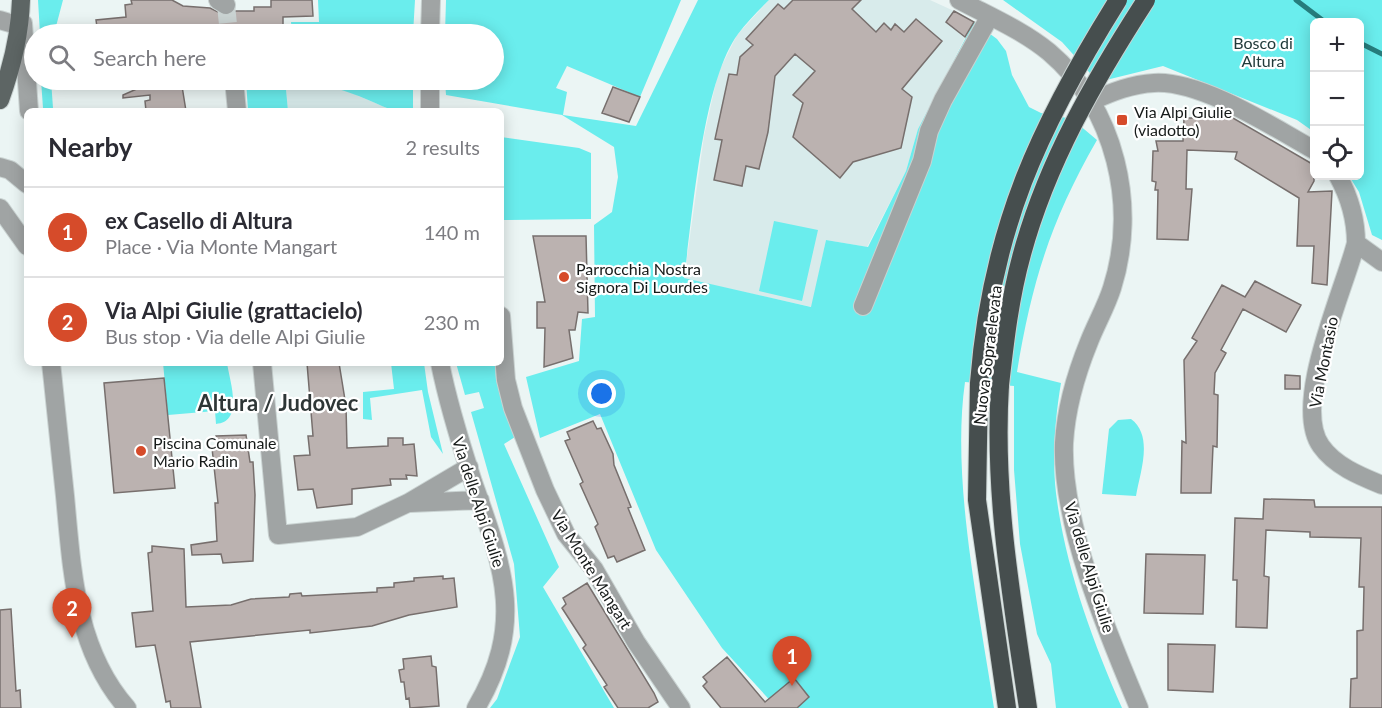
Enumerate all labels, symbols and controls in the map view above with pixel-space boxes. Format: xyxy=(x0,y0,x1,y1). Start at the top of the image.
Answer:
map controls xyxy=(1310,18,1364,180)
button: + xyxy=(1310,18,1364,72)
search box xyxy=(24,24,504,90)
park label: Bosco di Altura xyxy=(1233,33,1293,70)
icon: search xyxy=(45,41,78,74)
text: Search here xyxy=(93,44,206,71)
button: − xyxy=(1310,72,1364,126)
place label: Via Alpi Giulie (viadotto) xyxy=(1134,102,1232,139)
marker: Via Alpi Giulie (viadotto) xyxy=(1115,113,1129,127)
button: locate xyxy=(1310,126,1364,180)
text: Nearby xyxy=(48,131,133,163)
text: 2 results xyxy=(405,135,480,159)
text: ex Casello di Altura xyxy=(105,207,293,234)
text: 1 xyxy=(62,220,73,244)
text: 140 m xyxy=(424,220,480,244)
text: Place · Via Monte Mangart xyxy=(105,234,337,258)
place label: Parrocchia Nostra Signora Di Lourdes xyxy=(576,259,708,296)
marker: Parrocchia Nostra Signora Di Lourdes xyxy=(557,270,571,284)
street label: Nuova Sopraelevata xyxy=(969,284,1005,426)
text: Via Alpi Giulie (grattacielo) xyxy=(105,297,363,324)
text: 2 xyxy=(62,310,73,334)
text: 230 m xyxy=(424,310,480,334)
street label: Via Montasio xyxy=(1305,315,1341,409)
text: Bus stop · Via delle Alpi Giulie xyxy=(105,324,365,348)
your location xyxy=(587,379,616,408)
district label: Altura / Judovec xyxy=(197,389,359,416)
place label: Piscina Comunale Mario Radin xyxy=(153,433,277,470)
street label: Via delle Alpi Giulie xyxy=(449,435,509,569)
marker: Piscina Comunale Mario Radin xyxy=(134,444,148,458)
street label: Via delle Alpi Giulie xyxy=(1061,499,1119,635)
street label: Via Monte Mangart xyxy=(548,506,636,632)
pin: 2 xyxy=(52,588,92,638)
pin: 1 xyxy=(772,636,812,686)

